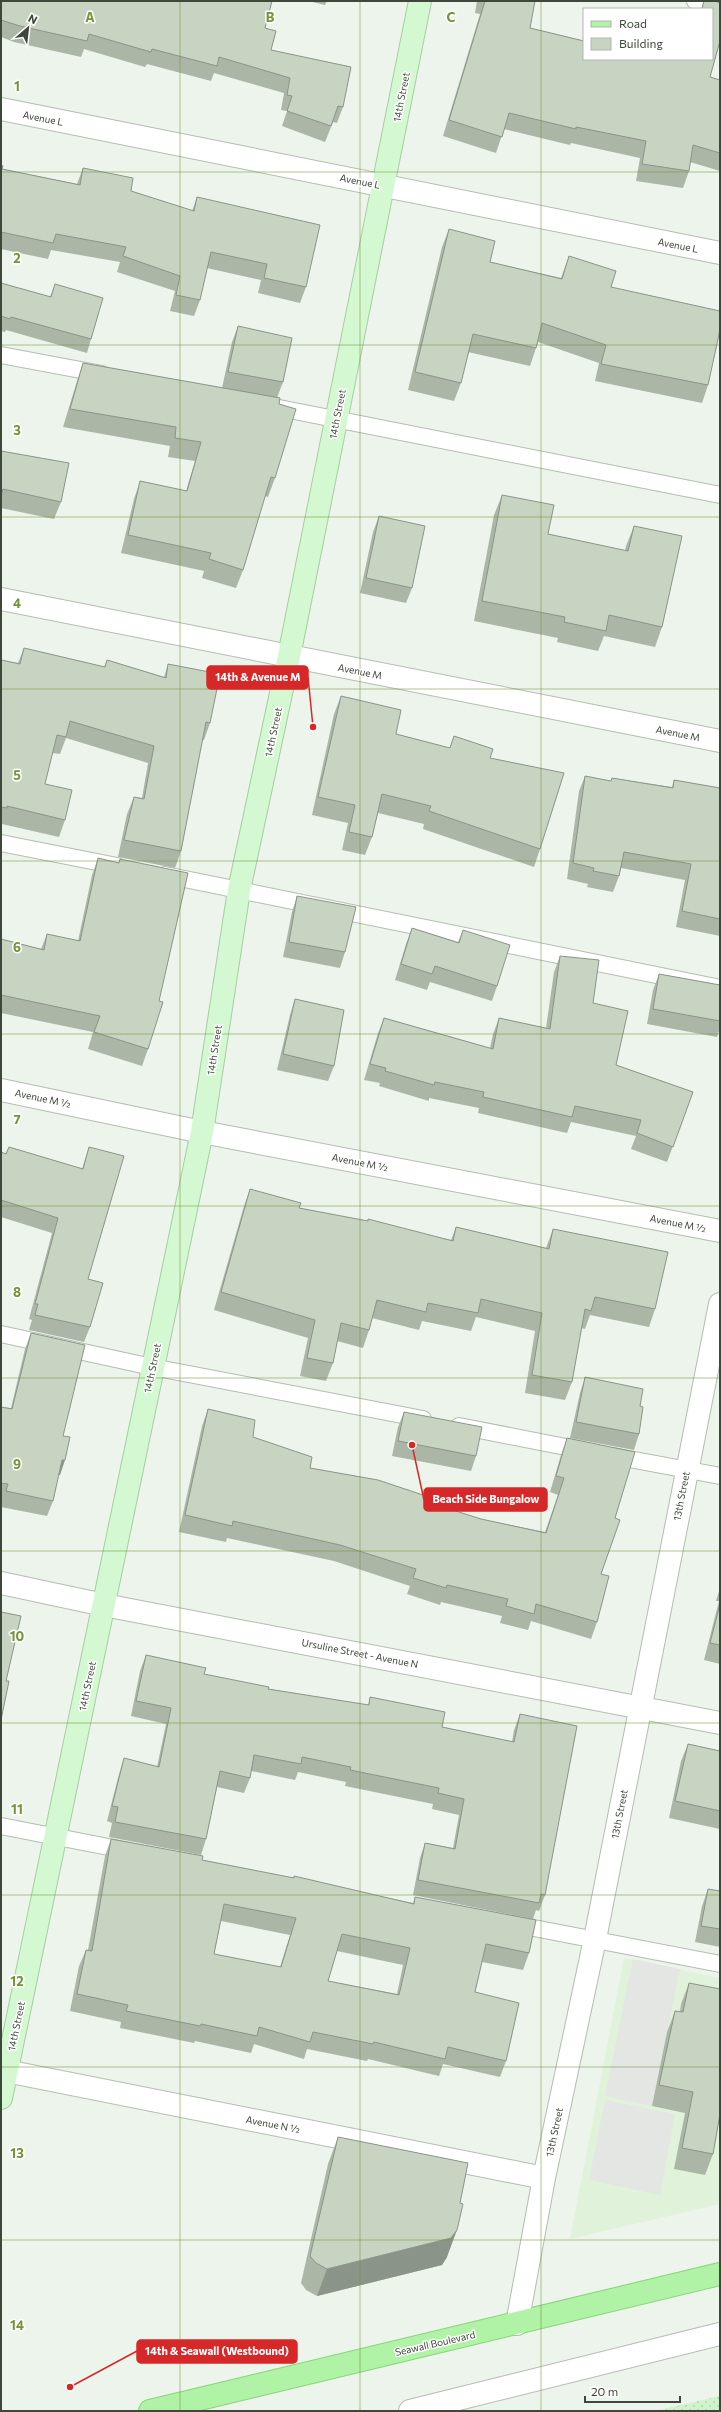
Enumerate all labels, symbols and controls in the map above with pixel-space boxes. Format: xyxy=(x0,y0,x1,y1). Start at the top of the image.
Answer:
north arrow xyxy=(8,8,48,48)
legend xyxy=(583,8,713,60)
text: A xyxy=(85,9,95,25)
text: B xyxy=(266,9,275,25)
text: C xyxy=(447,9,456,25)
text: N xyxy=(26,11,40,26)
text: Road xyxy=(619,16,647,30)
text: Building xyxy=(619,36,663,50)
street label: 14th Street xyxy=(390,71,412,123)
text: 1 xyxy=(14,78,20,94)
street label: Avenue L xyxy=(22,108,65,128)
street label: Avenue L xyxy=(339,171,382,191)
street label: Avenue L xyxy=(657,235,700,255)
text: 2 xyxy=(13,250,21,266)
street label: 14th Street xyxy=(326,388,348,440)
text: 3 xyxy=(13,422,21,438)
text: 4 xyxy=(13,595,21,611)
street label: Avenue M xyxy=(337,661,383,681)
callout: 14th & Avenue M xyxy=(207,666,308,689)
text: 14th & Avenue M xyxy=(215,670,301,683)
street label: 14th Street xyxy=(262,706,284,758)
street label: Avenue M xyxy=(655,723,701,743)
text: 5 xyxy=(13,767,21,783)
text: 6 xyxy=(13,939,21,955)
street label: 14th Street xyxy=(204,1024,224,1076)
street label: Avenue M ½ xyxy=(14,1086,72,1110)
text: 7 xyxy=(13,1111,21,1127)
street label: Avenue M ½ xyxy=(331,1151,389,1173)
street label: Avenue M ½ xyxy=(649,1212,707,1234)
text: 8 xyxy=(13,1284,21,1300)
street label: 14th Street xyxy=(141,1342,163,1394)
text: 9 xyxy=(13,1456,21,1472)
street label: 13th Street xyxy=(670,1470,692,1522)
callout: Beach Side Bungalow xyxy=(424,1488,547,1511)
text: Beach Side Bungalow xyxy=(433,1492,539,1505)
text: 10 xyxy=(10,1628,25,1644)
street label: Ursuline Street - Avenue N xyxy=(301,1636,419,1670)
street label: 14th Street xyxy=(76,1660,98,1712)
street label: 13th Street xyxy=(608,1788,630,1840)
text: 11 xyxy=(11,1801,23,1817)
text: 12 xyxy=(10,1973,24,1989)
street label: 14th Street xyxy=(5,2000,27,2052)
street label: 13th Street xyxy=(543,2106,565,2158)
street label: Avenue N ½ xyxy=(245,2113,301,2135)
text: 13 xyxy=(10,2145,24,2161)
text: 14 xyxy=(10,2317,24,2333)
street label: Seawall Boulevard xyxy=(394,2328,476,2358)
callout: 14th & Seawall (Westbound) xyxy=(137,2340,297,2363)
text: 14th & Seawall (Westbound) xyxy=(145,2344,289,2357)
scale bar xyxy=(585,2378,680,2404)
text: 20 m xyxy=(591,2384,618,2398)

